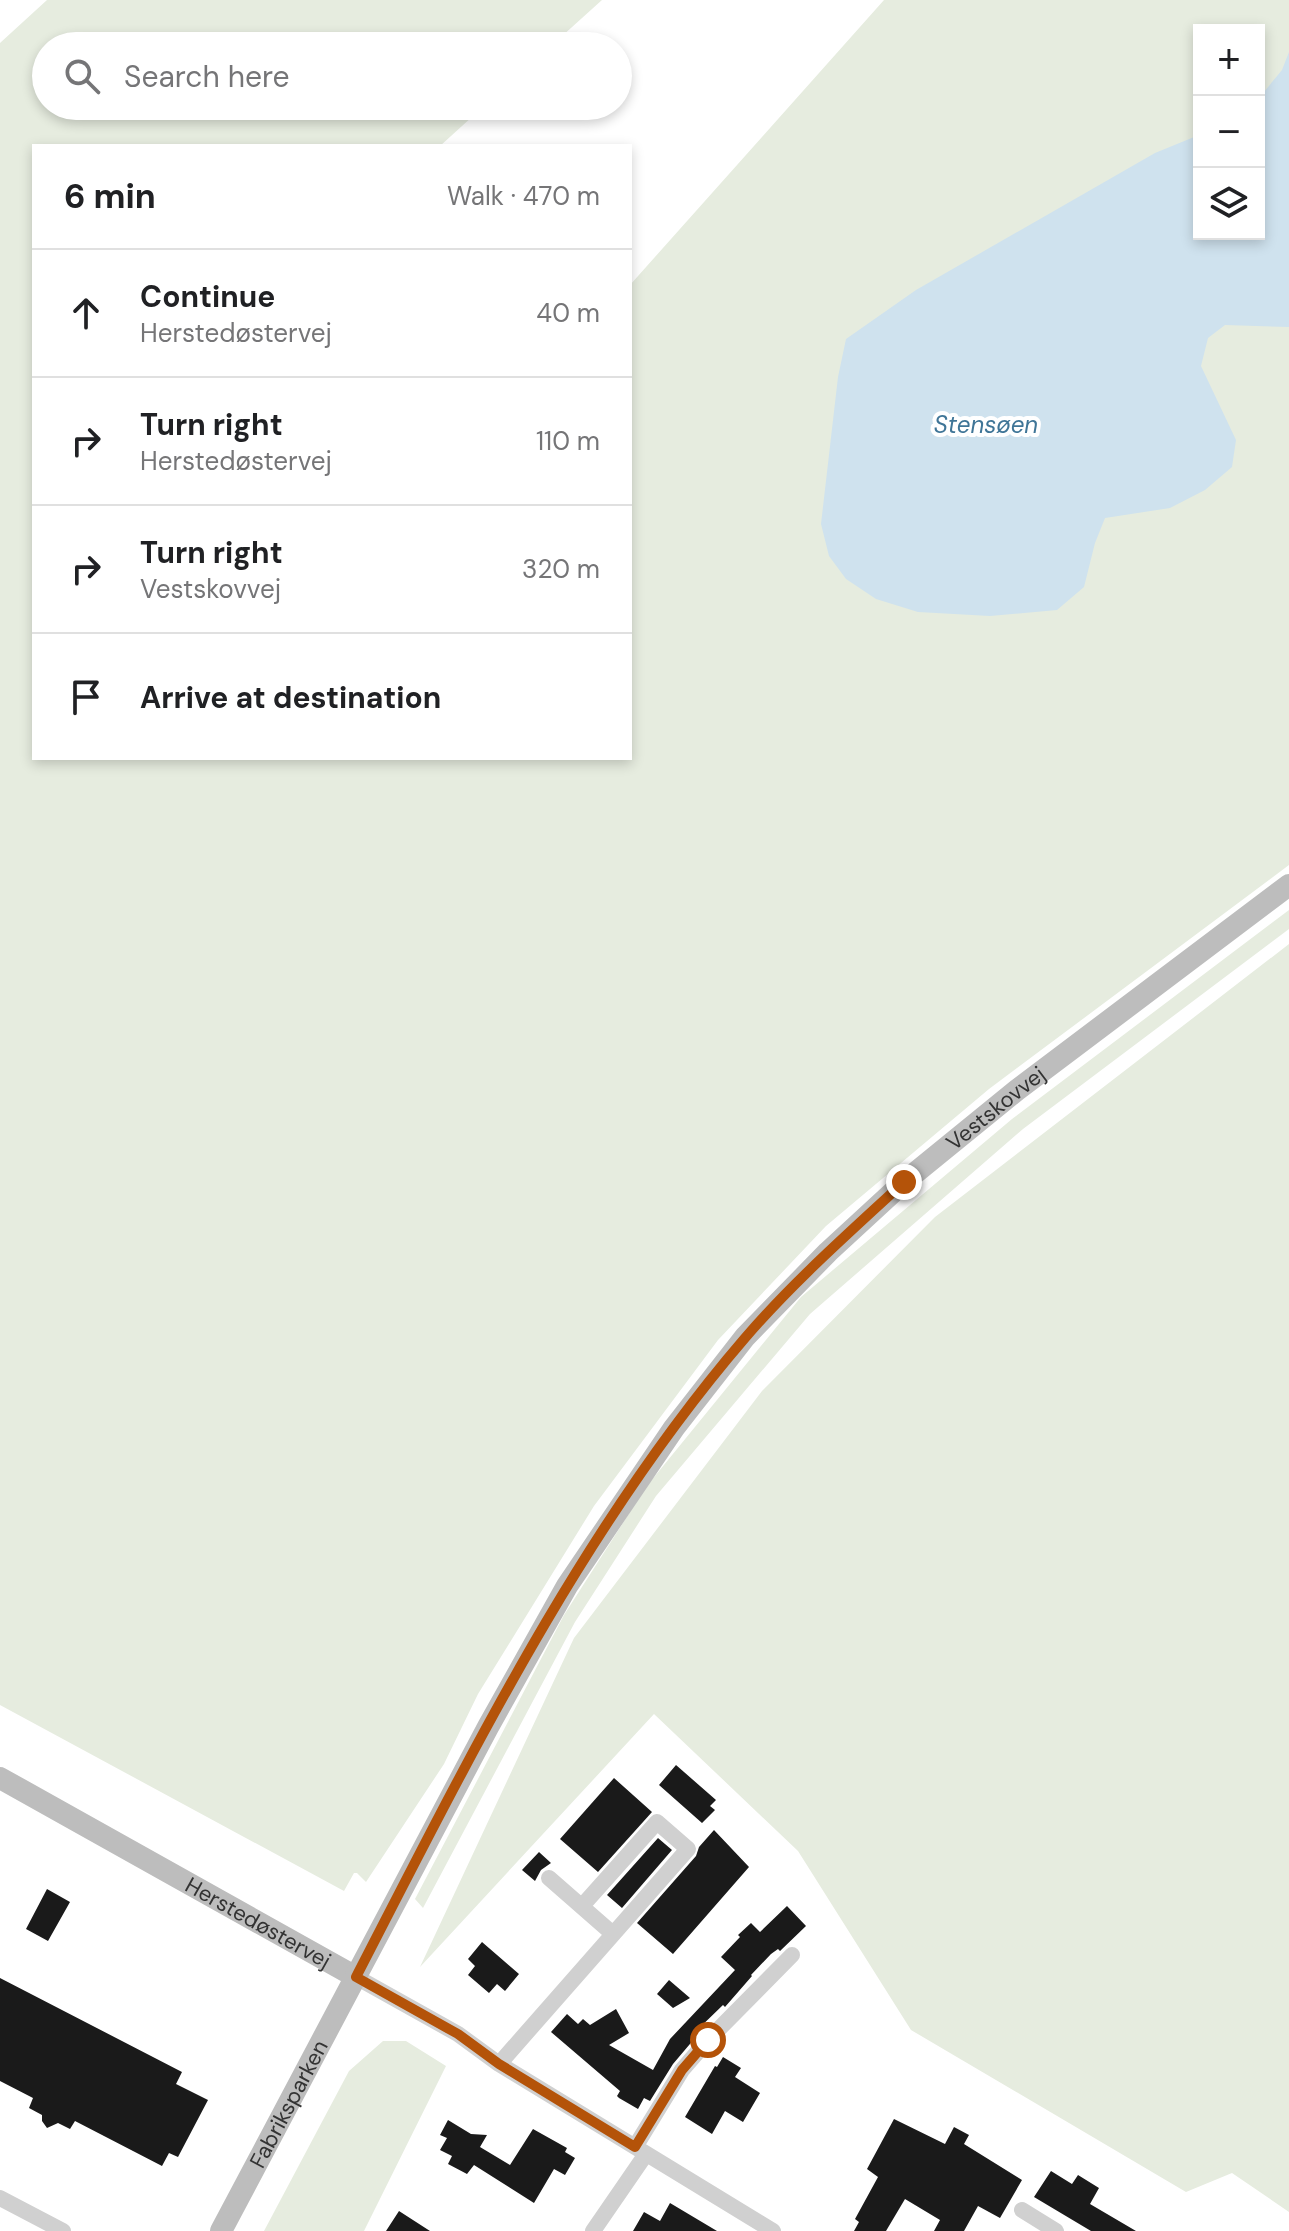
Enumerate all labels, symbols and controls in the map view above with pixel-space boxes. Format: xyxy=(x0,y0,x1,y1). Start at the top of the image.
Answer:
map controls xyxy=(1193,24,1265,240)
button: + xyxy=(1193,24,1265,96)
search box xyxy=(32,32,632,120)
icon: search xyxy=(60,54,104,98)
text: Search here xyxy=(124,57,290,96)
button: − xyxy=(1193,96,1265,168)
button: layers xyxy=(1193,168,1265,240)
text: 6 min xyxy=(64,174,156,219)
text: Walk · 470 m xyxy=(447,179,600,213)
text: Continue xyxy=(140,277,275,316)
icon: ahead xyxy=(64,291,108,335)
text: 40 m xyxy=(536,296,600,330)
text: Herstedøstervej xyxy=(140,316,332,350)
text: Turn right xyxy=(140,405,283,444)
water label: Stensøen xyxy=(934,409,1038,440)
icon: right xyxy=(64,419,108,463)
text: 110 m xyxy=(536,424,600,458)
text: Herstedøstervej xyxy=(140,444,332,478)
text: Turn right xyxy=(140,533,283,572)
icon: right xyxy=(64,547,108,591)
text: 320 m xyxy=(522,552,600,586)
text: Vestskovvej xyxy=(140,572,281,606)
icon: arrive xyxy=(64,675,108,719)
text: Arrive at destination xyxy=(140,678,441,717)
street label: Vestskovvej xyxy=(940,1060,1051,1157)
route end xyxy=(886,1164,922,1200)
street label: Herstedøstervej xyxy=(180,1871,336,1975)
route start xyxy=(690,2022,726,2058)
street label: Fabriksparken xyxy=(243,2035,335,2173)

